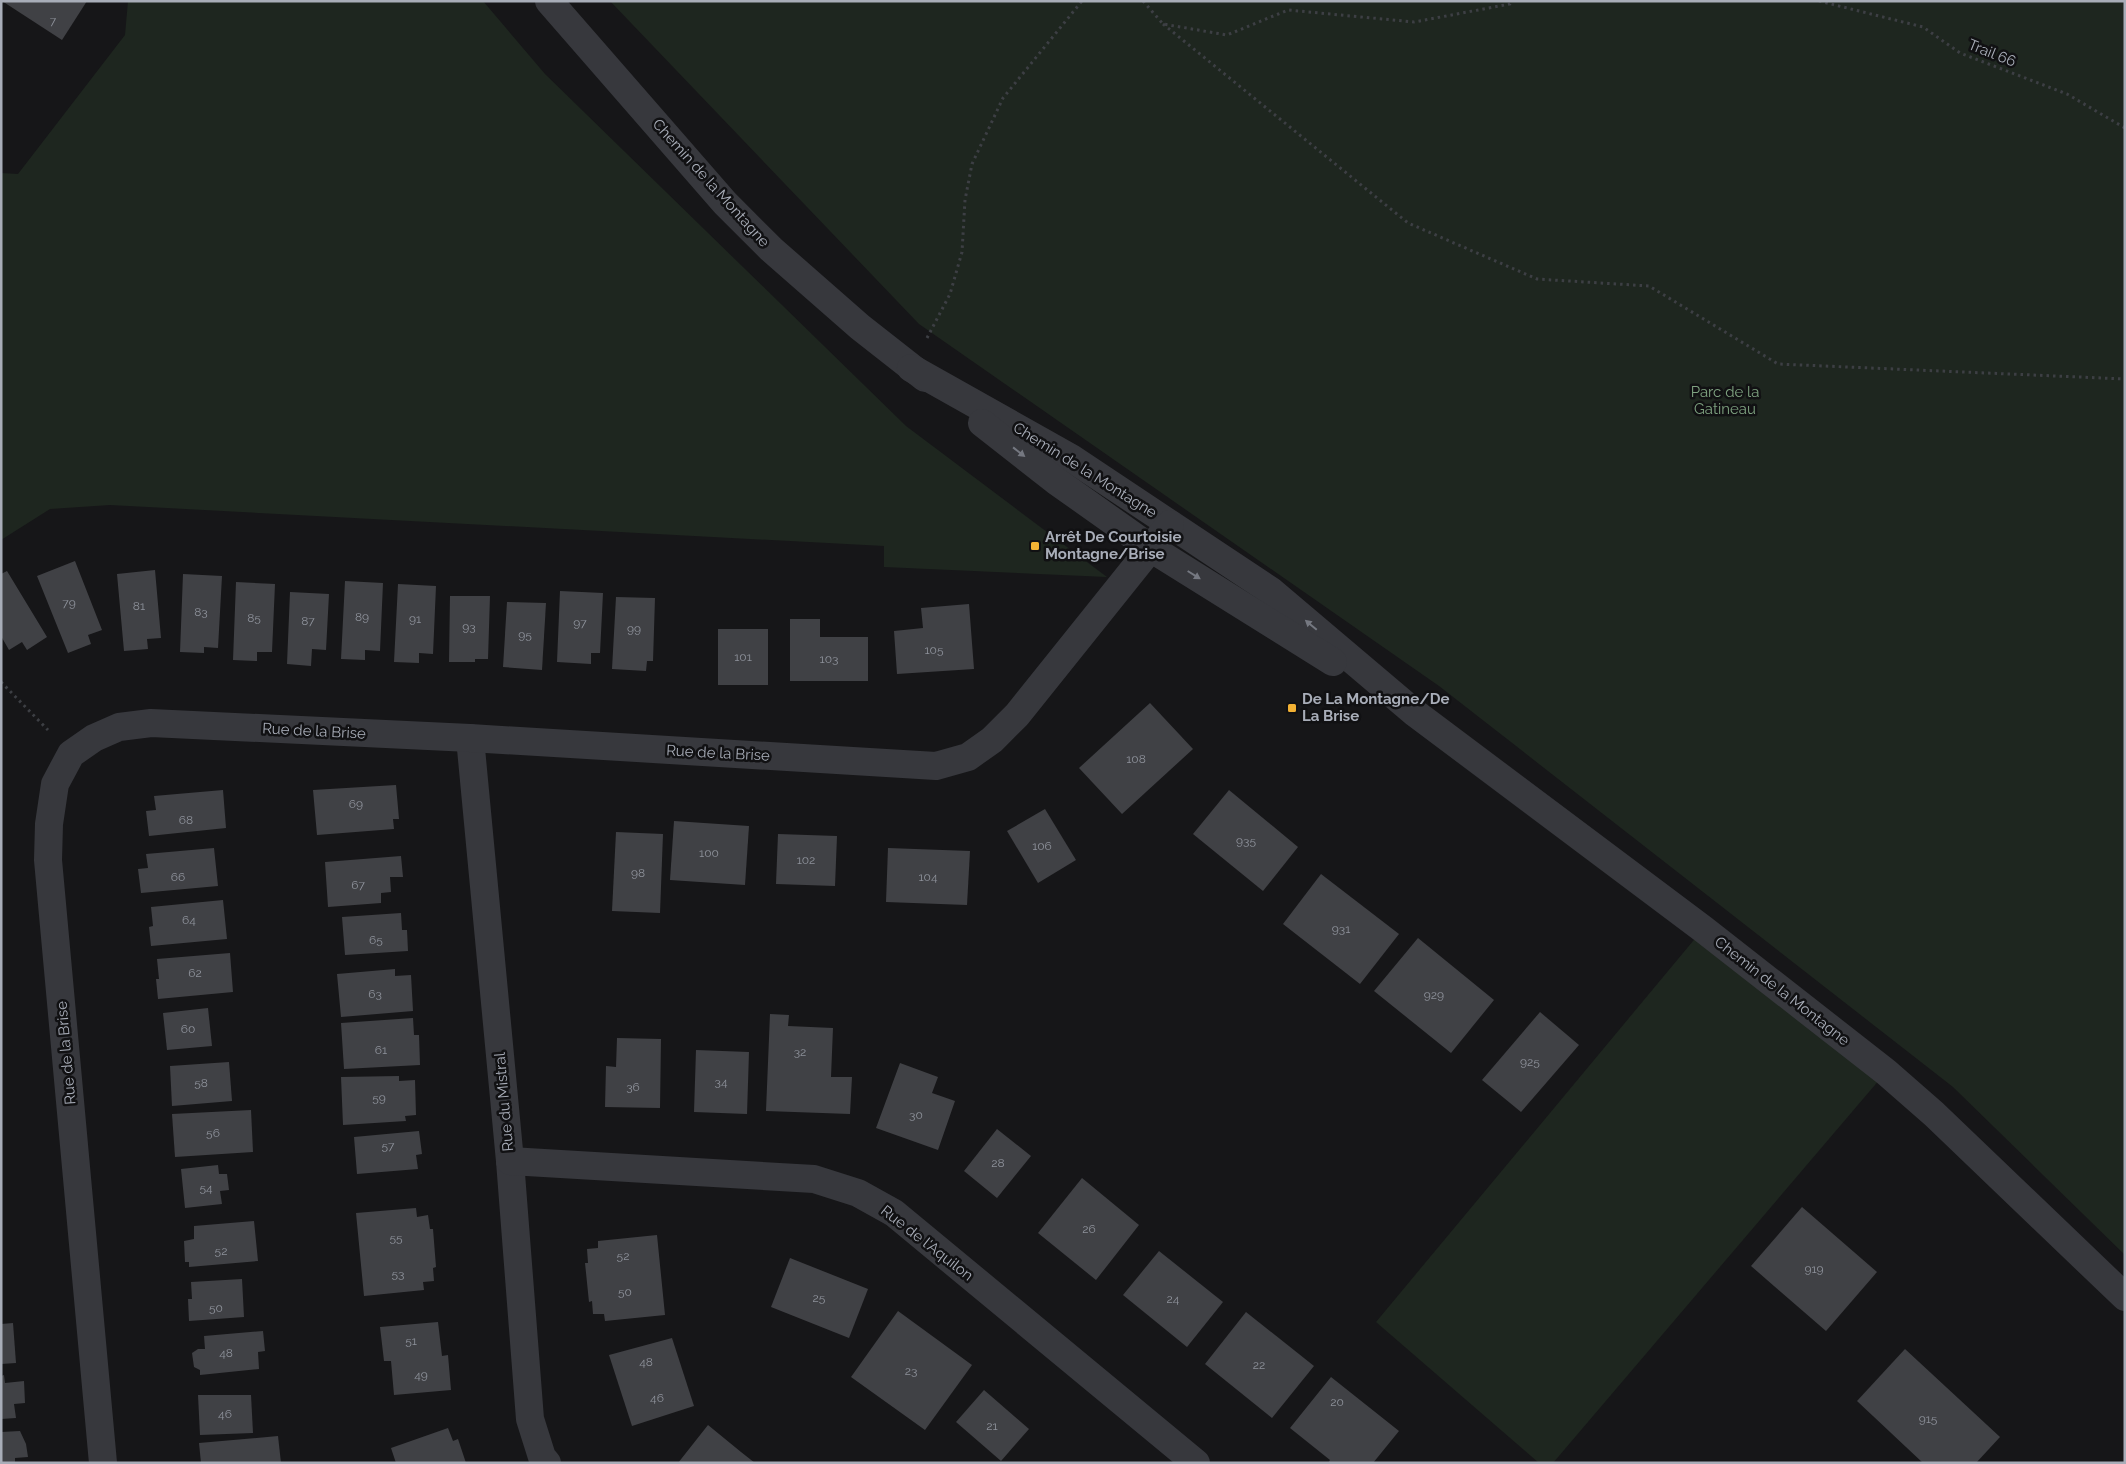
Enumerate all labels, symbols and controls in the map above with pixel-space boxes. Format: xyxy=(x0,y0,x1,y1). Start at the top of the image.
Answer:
house number: 7 xyxy=(50,14,57,28)
street label: Trail 66 xyxy=(1965,35,2019,71)
street label: Chemin de la Montagne xyxy=(649,115,773,251)
park label: Parc de la Gatineau xyxy=(1691,383,1759,418)
street label: Chemin de la Montagne xyxy=(1010,418,1160,522)
one-way arrow xyxy=(1012,447,1025,457)
place label: Arrêt De Courtoisie Montagne/Brise xyxy=(1045,528,1181,563)
marker: Arrêt De Courtoisie Montagne/Brise xyxy=(1029,540,1041,552)
one-way arrow xyxy=(1188,571,1201,580)
house number: 79 xyxy=(62,596,76,610)
house number: 81 xyxy=(133,599,145,613)
house number: 83 xyxy=(194,605,208,619)
house number: 89 xyxy=(355,610,369,624)
house number: 85 xyxy=(247,611,261,625)
house number: 91 xyxy=(409,612,421,626)
house number: 87 xyxy=(301,614,315,628)
house number: 97 xyxy=(573,616,587,630)
one-way arrow xyxy=(1305,619,1318,630)
house number: 93 xyxy=(462,620,476,634)
house number: 99 xyxy=(627,622,641,636)
house number: 95 xyxy=(518,628,532,642)
house number: 105 xyxy=(924,643,944,657)
house number: 101 xyxy=(734,650,752,664)
house number: 103 xyxy=(820,652,838,666)
place label: De La Montagne/De La Brise xyxy=(1302,690,1449,725)
marker: De La Montagne/De La Brise xyxy=(1286,702,1298,714)
street label: Rue de la Brise xyxy=(262,719,367,743)
street label: Rue de la Brise xyxy=(666,741,771,765)
house number: 108 xyxy=(1126,752,1146,766)
house number: 69 xyxy=(349,797,363,811)
house number: 68 xyxy=(179,813,193,827)
house number: 935 xyxy=(1236,834,1256,848)
house number: 106 xyxy=(1032,839,1052,853)
house number: 100 xyxy=(699,846,719,860)
house number: 102 xyxy=(797,853,815,867)
house number: 98 xyxy=(631,866,645,880)
house number: 66 xyxy=(171,870,185,884)
house number: 104 xyxy=(918,870,938,884)
house number: 67 xyxy=(351,878,365,892)
house number: 64 xyxy=(182,913,196,927)
house number: 931 xyxy=(1332,922,1350,936)
house number: 65 xyxy=(369,933,383,947)
street label: Chemin de la Montagne xyxy=(1711,933,1853,1049)
house number: 62 xyxy=(188,966,202,980)
house number: 63 xyxy=(368,987,382,1001)
house number: 929 xyxy=(1424,988,1444,1002)
street label: Rue de la Brise xyxy=(52,1000,79,1106)
house number: 60 xyxy=(181,1022,195,1036)
house number: 61 xyxy=(375,1043,387,1057)
house number: 32 xyxy=(794,1045,806,1059)
street label: Rue du Mistral xyxy=(491,1051,517,1152)
house number: 925 xyxy=(1520,1055,1540,1069)
house number: 34 xyxy=(715,1075,728,1089)
house number: 58 xyxy=(194,1076,208,1090)
house number: 36 xyxy=(626,1080,640,1094)
house number: 59 xyxy=(372,1091,386,1105)
house number: 30 xyxy=(909,1108,923,1122)
house number: 56 xyxy=(206,1126,220,1140)
house number: 57 xyxy=(382,1139,395,1153)
house number: 28 xyxy=(991,1156,1005,1170)
house number: 54 xyxy=(199,1181,213,1195)
street label: Rue de l'Aquilon xyxy=(877,1201,977,1285)
house number: 26 xyxy=(1082,1222,1096,1236)
house number: 55 xyxy=(389,1231,403,1245)
house number: 52 xyxy=(215,1244,227,1258)
house number: 52 xyxy=(617,1249,629,1263)
house number: 919 xyxy=(1804,1262,1824,1276)
house number: 53 xyxy=(392,1267,404,1281)
house number: 50 xyxy=(618,1285,632,1299)
house number: 25 xyxy=(813,1291,826,1305)
house number: 24 xyxy=(1167,1292,1180,1306)
house number: 50 xyxy=(209,1301,223,1315)
house number: 51 xyxy=(405,1334,417,1348)
house number: 48 xyxy=(219,1346,233,1360)
house number: 48 xyxy=(639,1355,653,1369)
house number: 22 xyxy=(1253,1358,1265,1372)
house number: 23 xyxy=(905,1364,917,1378)
house number: 49 xyxy=(414,1368,428,1382)
house number: 46 xyxy=(650,1391,664,1405)
house number: 20 xyxy=(1330,1395,1344,1409)
house number: 46 xyxy=(218,1407,232,1421)
house number: 915 xyxy=(1919,1412,1938,1426)
house number: 21 xyxy=(986,1419,998,1433)

